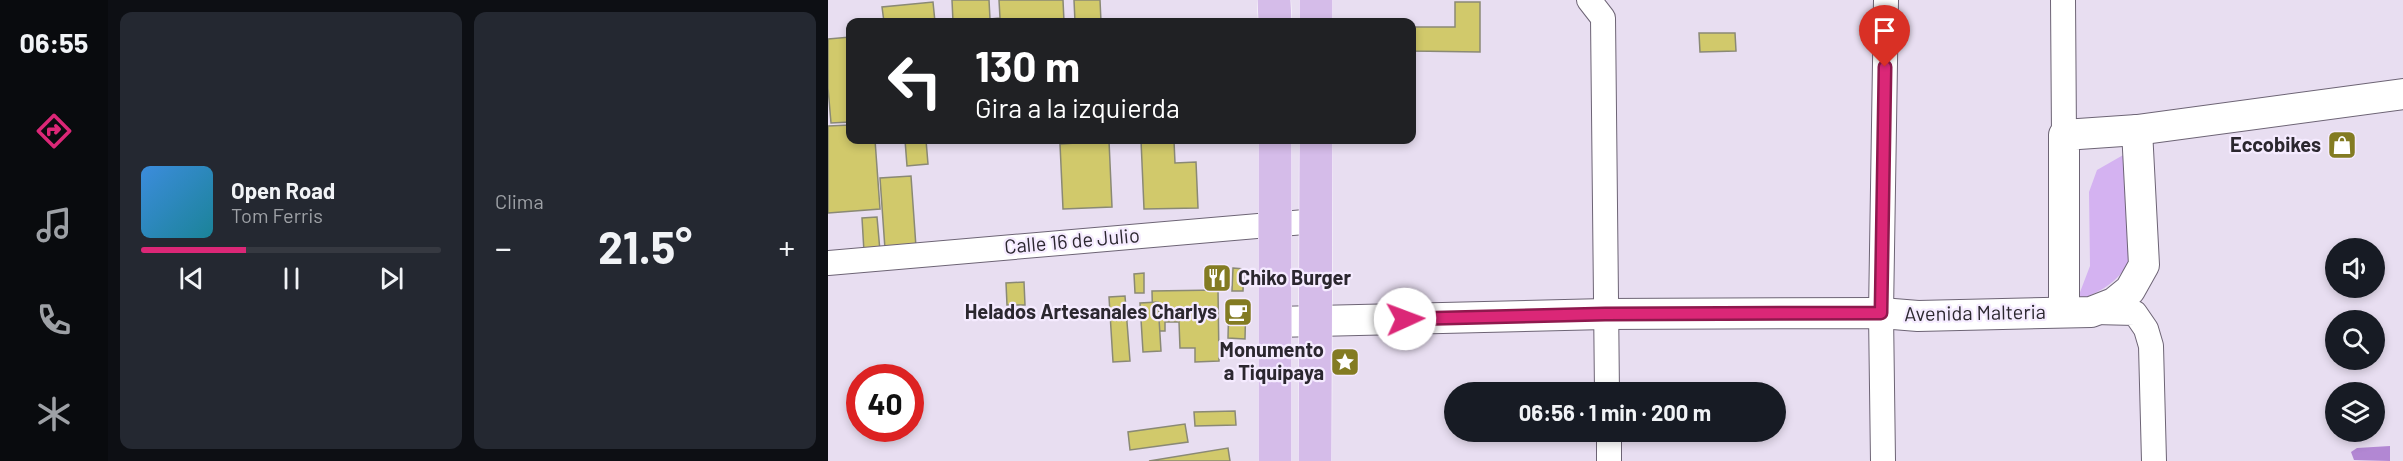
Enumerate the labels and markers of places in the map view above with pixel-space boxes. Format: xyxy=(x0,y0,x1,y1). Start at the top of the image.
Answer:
pin xyxy=(1859,5,1910,67)
shop icon: Eccobikes xyxy=(2326,129,2358,161)
place label: Eccobikes xyxy=(2230,132,2321,156)
restaurant icon: Chiko Burger xyxy=(1201,262,1233,294)
place label: Chiko Burger xyxy=(1238,265,1351,289)
cafe icon: Helados Artesanales Charlys xyxy=(1222,296,1254,328)
place label: Helados Artesanales Charlys xyxy=(965,299,1217,323)
place label: Monumento a Tiquipaya xyxy=(1220,337,1324,384)
place icon: Monumento a Tiquipaya xyxy=(1329,346,1361,378)

